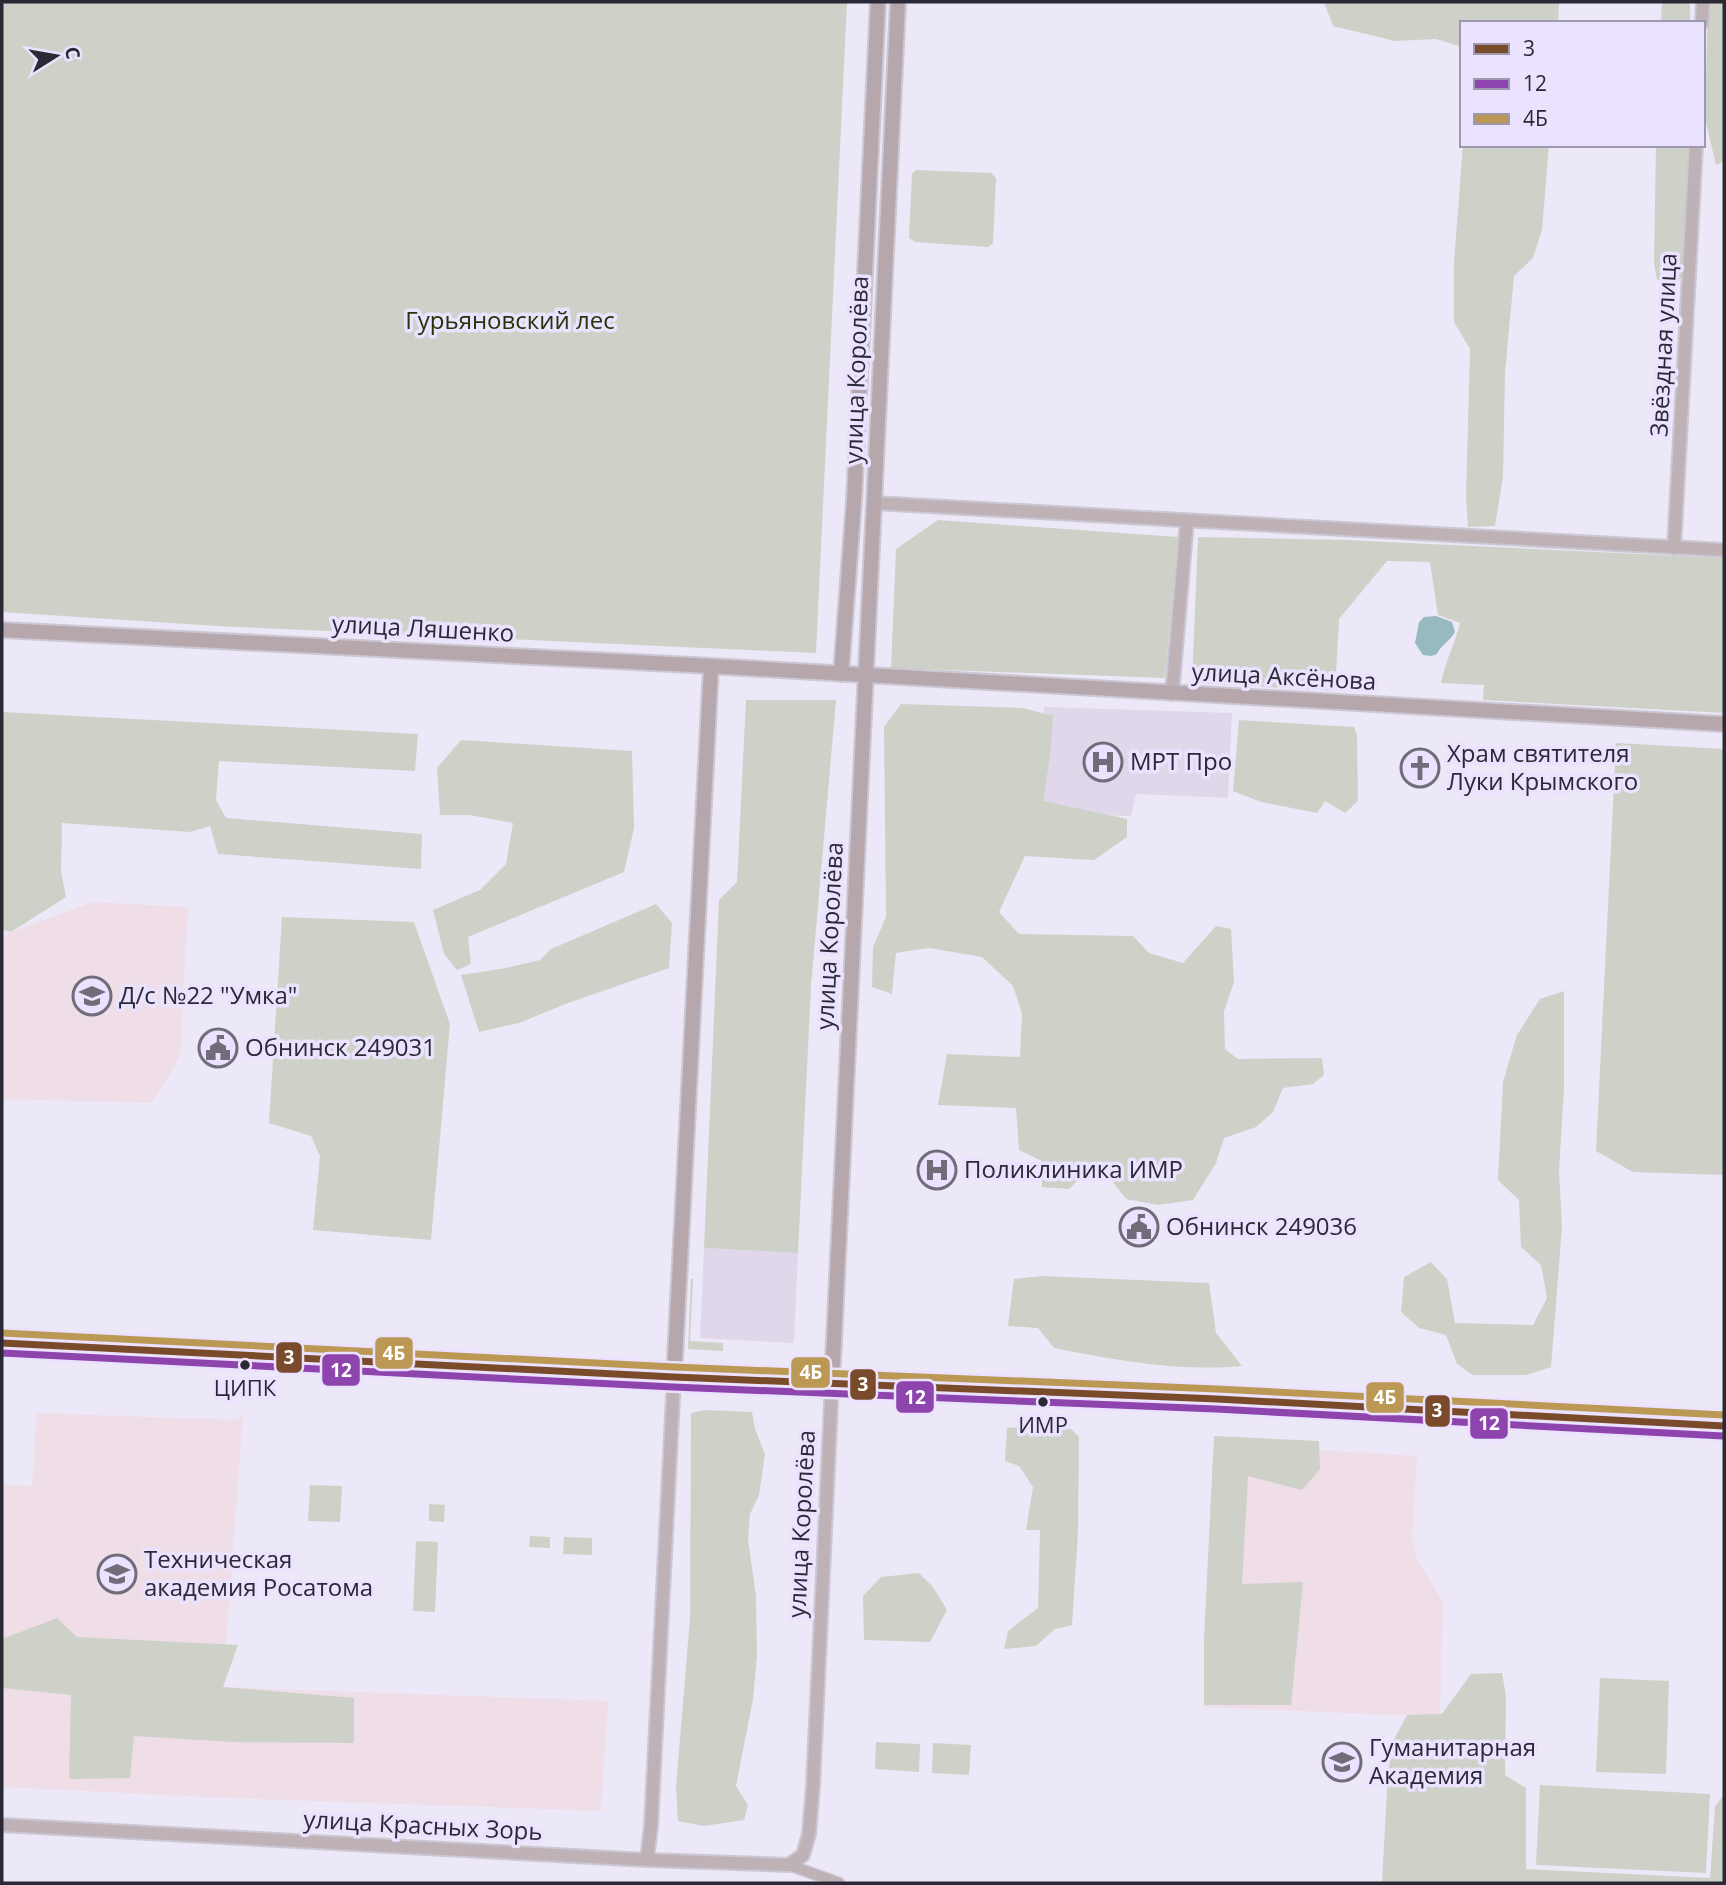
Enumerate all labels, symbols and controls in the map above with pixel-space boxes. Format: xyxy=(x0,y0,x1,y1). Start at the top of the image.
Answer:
north arrow xyxy=(21,21,91,91)
legend xyxy=(1460,21,1705,147)
text: 3 xyxy=(1523,34,1535,62)
text: С xyxy=(59,44,87,61)
text: 12 xyxy=(1523,69,1547,97)
text: 4Б xyxy=(1523,104,1548,132)
street label: Звёздная улица xyxy=(1641,252,1684,438)
street label: улица Королёва xyxy=(836,275,875,465)
park label: Гурьяновский лес xyxy=(405,303,615,336)
street label: улица Ляшенко xyxy=(331,606,515,649)
street label: улица Аксёнова xyxy=(1191,654,1377,697)
place label: Храм святителя Луки Крымского xyxy=(1447,736,1638,797)
hospital icon: МРТ Про xyxy=(1082,741,1124,783)
place label: МРТ Про xyxy=(1130,744,1232,777)
church icon: Храм святителя Луки Крымского xyxy=(1399,747,1441,789)
street label: улица Королёва xyxy=(807,841,850,1031)
school or university icon: Д/с №22 "Умка" xyxy=(71,975,113,1017)
place label: Д/с №22 "Умка" xyxy=(119,978,297,1011)
public building icon: Обнинск 249031 xyxy=(197,1027,239,1069)
place label: Обнинск 249031 xyxy=(245,1030,436,1063)
hospital icon: Поликлиника ИМР xyxy=(916,1149,958,1191)
place label: Поликлиника ИМР xyxy=(964,1152,1183,1185)
public building icon: Обнинск 249036 xyxy=(1118,1206,1160,1248)
place label: Обнинск 249036 xyxy=(1166,1209,1357,1242)
line badge: 4Б xyxy=(374,1336,414,1370)
text: 4Б xyxy=(383,1340,406,1366)
line badge: 3 xyxy=(275,1341,303,1374)
text: 3 xyxy=(284,1344,295,1370)
line badge: 12 xyxy=(321,1353,361,1387)
line badge: 4Б xyxy=(790,1356,831,1389)
text: 12 xyxy=(330,1357,352,1383)
marker: ЦИПК xyxy=(238,1358,252,1372)
text: 4Б xyxy=(800,1359,823,1385)
line badge: 3 xyxy=(849,1368,877,1401)
text: 3 xyxy=(858,1371,869,1397)
place label: ЦИПК xyxy=(214,1372,277,1402)
line badge: 12 xyxy=(895,1380,935,1414)
line badge: 4Б xyxy=(1365,1381,1405,1414)
text: 12 xyxy=(904,1384,926,1410)
text: 4Б xyxy=(1374,1384,1397,1410)
line badge: 3 xyxy=(1424,1394,1451,1428)
marker: ИМР xyxy=(1036,1395,1050,1409)
text: 3 xyxy=(1432,1397,1443,1423)
line badge: 12 xyxy=(1469,1407,1509,1440)
place label: ИМР xyxy=(1018,1409,1068,1439)
text: 12 xyxy=(1478,1410,1500,1436)
street label: улица Королёва xyxy=(779,1429,822,1619)
place label: Техническая академия Росатома xyxy=(144,1542,373,1603)
school or university icon: Техническая академия Росатома xyxy=(96,1553,138,1595)
place label: Гуманитарная Академия xyxy=(1369,1730,1536,1791)
school or university icon: Гуманитарная Академия xyxy=(1321,1741,1363,1783)
street label: улица Красных Зорь xyxy=(303,1802,544,1847)

